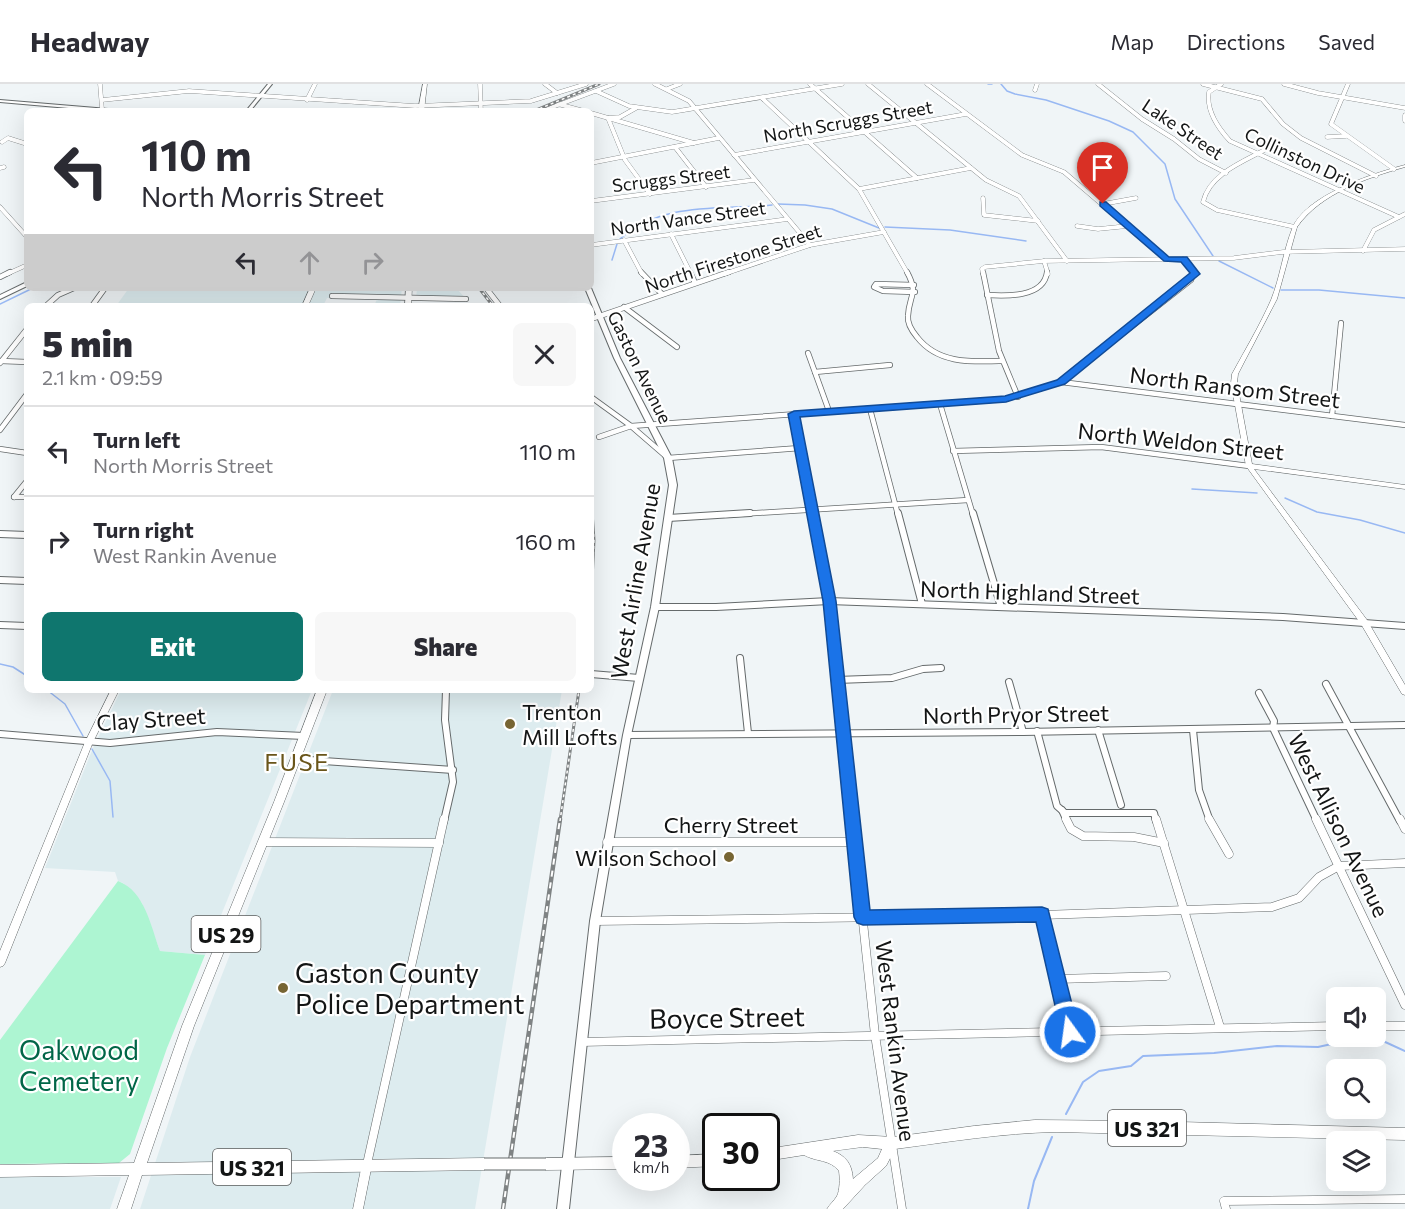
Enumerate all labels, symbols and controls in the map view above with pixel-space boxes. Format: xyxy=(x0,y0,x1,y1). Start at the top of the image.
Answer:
text: Headway xyxy=(30,24,150,58)
text: Map xyxy=(1111,29,1154,54)
text: Directions xyxy=(1187,29,1285,54)
text: Saved xyxy=(1318,29,1375,54)
street label: Lake Street xyxy=(1138,94,1228,164)
street label: North Scruggs Street xyxy=(762,95,934,147)
street label: Collinston Drive xyxy=(1241,122,1369,198)
text: 110 m xyxy=(141,128,252,180)
icon: left xyxy=(42,132,120,210)
pin xyxy=(1077,142,1128,204)
icon: arrive xyxy=(1086,151,1119,184)
street label: Scruggs Street xyxy=(611,160,731,196)
text: North Morris Street xyxy=(141,180,384,213)
street label: North Vance Street xyxy=(609,196,767,240)
street label: North Firestone Street xyxy=(642,219,824,297)
icon: left xyxy=(230,246,263,279)
icon: ahead xyxy=(293,246,326,279)
icon: right xyxy=(356,246,389,279)
street label: Gaston Avenue xyxy=(603,307,677,427)
text: 5 min xyxy=(42,320,133,364)
button: close xyxy=(513,323,576,386)
street label: North Ransom Street xyxy=(1128,361,1342,413)
text: 2.1 km · 09:59 xyxy=(42,365,163,389)
street label: North Weldon Street xyxy=(1077,417,1285,465)
text: Turn left xyxy=(93,426,180,453)
icon: left xyxy=(42,435,75,468)
text: 110 m xyxy=(519,438,576,465)
text: North Morris Street xyxy=(93,453,273,477)
street label: West Airline Avenue xyxy=(604,481,666,681)
text: Turn right xyxy=(93,516,194,543)
icon: right xyxy=(42,525,75,558)
text: 160 m xyxy=(515,528,576,555)
text: West Rankin Avenue xyxy=(93,543,277,567)
street label: North Highland Street xyxy=(920,575,1140,609)
button: Exit xyxy=(42,612,303,681)
button: Share xyxy=(315,612,576,681)
place label: Trenton Mill Lofts xyxy=(522,698,617,750)
street label: North Pryor Street xyxy=(923,699,1109,729)
street label: Clay Street xyxy=(95,702,207,736)
marker: Trenton Mill Lofts xyxy=(503,717,517,731)
street label: West Allison Avenue xyxy=(1283,729,1395,921)
district label: FUSE xyxy=(264,747,330,776)
street label: Cherry Street xyxy=(664,811,798,838)
place label: Wilson School xyxy=(575,844,717,871)
marker: Wilson School xyxy=(722,850,736,864)
road number: US 29 xyxy=(192,916,260,952)
street label: West Rankin Avenue xyxy=(870,939,922,1143)
place label: Gaston County Police Department xyxy=(295,956,525,1020)
marker: Gaston County Police Department xyxy=(276,981,290,995)
map controls xyxy=(1326,987,1386,1191)
button: sound xyxy=(1326,987,1386,1047)
street label: Boyce Street xyxy=(649,999,805,1035)
position arrow xyxy=(1038,1000,1102,1064)
park label: Oakwood Cemetery xyxy=(19,1033,139,1097)
button: search xyxy=(1326,1059,1386,1119)
road number: US 321 xyxy=(1108,1110,1186,1146)
speed limit sign: 30 xyxy=(702,1113,780,1191)
text: 23 xyxy=(634,1126,668,1163)
button: layers xyxy=(1326,1131,1386,1191)
road number: US 321 xyxy=(213,1149,291,1185)
text: km/h xyxy=(633,1158,669,1176)

